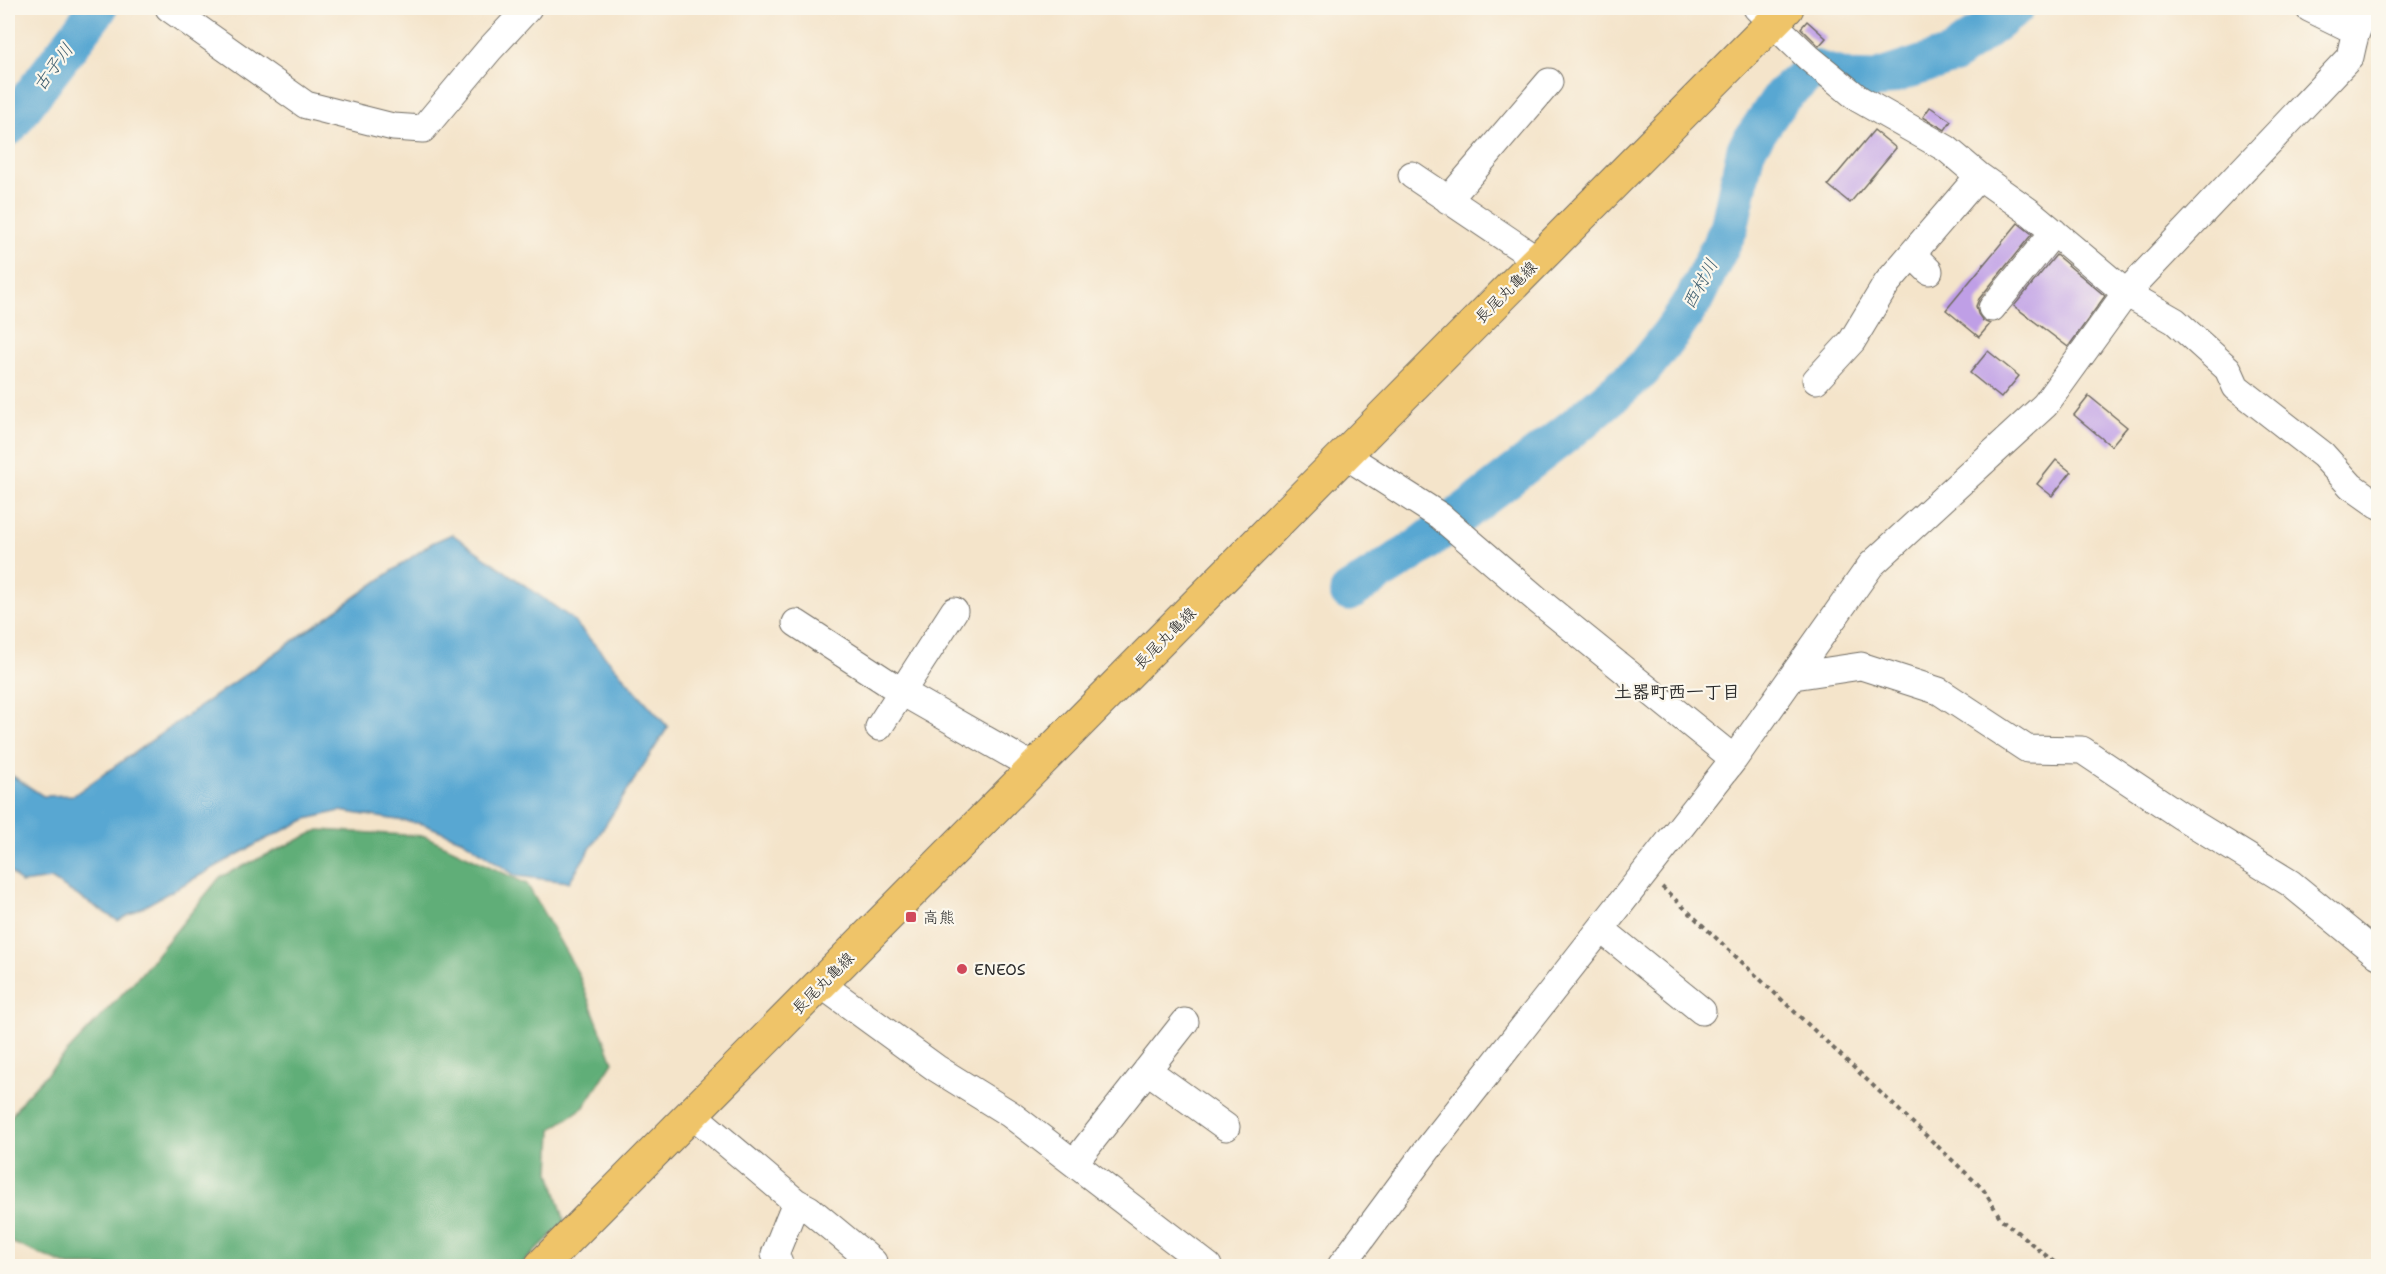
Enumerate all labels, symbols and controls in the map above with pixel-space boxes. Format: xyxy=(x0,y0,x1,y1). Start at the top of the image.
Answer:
water label: 古子川 xyxy=(27,38,79,96)
water label: 西村川 xyxy=(1676,255,1724,313)
street label: 長尾丸亀線 xyxy=(1470,256,1542,328)
street label: 長尾丸亀線 xyxy=(1129,602,1201,674)
district label: 土器町西一丁目 xyxy=(1614,680,1740,704)
place label: 高熊 xyxy=(923,907,955,928)
marker: 高熊 xyxy=(904,910,918,924)
street label: 長尾丸亀線 xyxy=(787,947,859,1019)
place label: ENEOS xyxy=(974,959,1026,980)
marker: ENEOS xyxy=(955,962,969,976)

